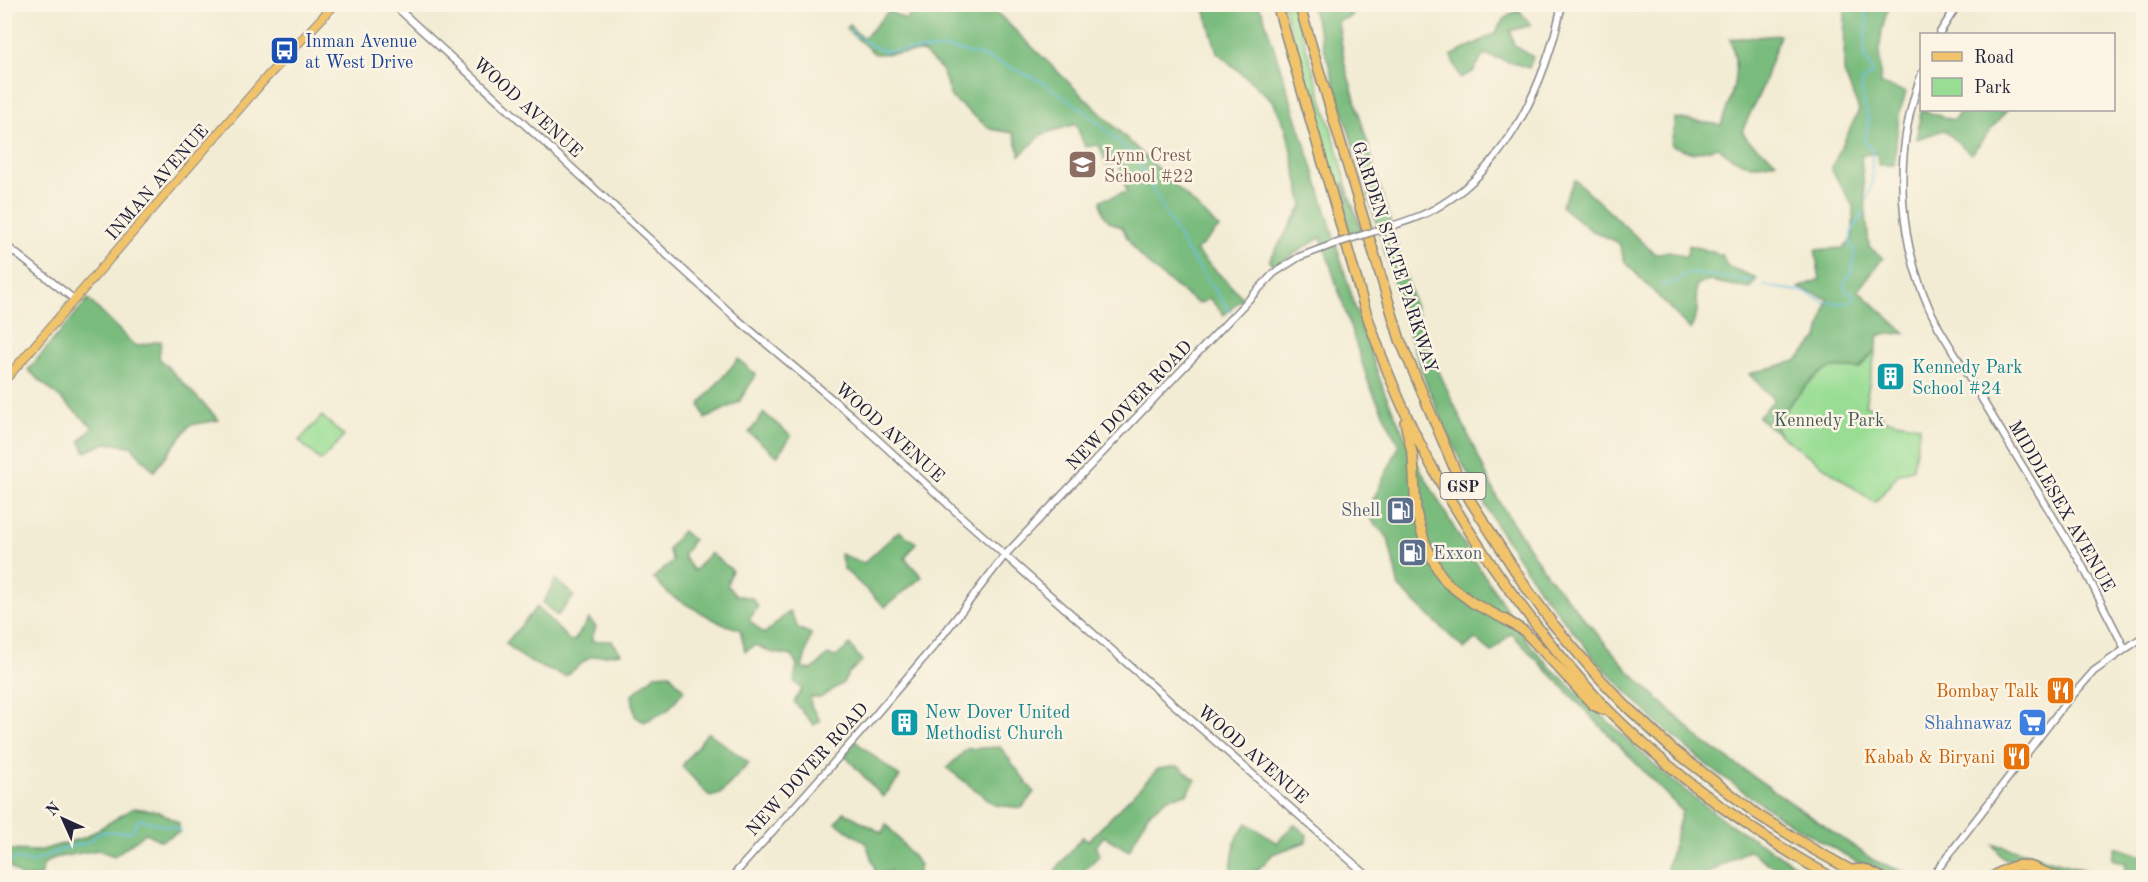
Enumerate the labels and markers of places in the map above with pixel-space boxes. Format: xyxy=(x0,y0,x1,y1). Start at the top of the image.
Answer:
place label: Inman Avenue at West Drive xyxy=(305,33,417,72)
bus stop icon: Inman Avenue at West Drive xyxy=(268,35,300,67)
place label: Lynn Crest School #22 xyxy=(1104,147,1194,186)
school or university icon: Lynn Crest School #22 xyxy=(1067,149,1099,181)
place label: Kennedy Park School #24 xyxy=(1912,359,2023,398)
building icon: Kennedy Park School #24 xyxy=(1875,361,1907,393)
fuel station icon: Shell xyxy=(1385,494,1417,526)
place label: Shell xyxy=(1341,502,1380,520)
fuel station icon: Exxon xyxy=(1396,537,1428,569)
place label: Exxon xyxy=(1433,545,1483,563)
restaurant icon: Bombay Talk xyxy=(2044,675,2076,707)
place label: Bombay Talk xyxy=(1936,683,2039,701)
place label: New Dover United Methodist Church xyxy=(925,704,1070,743)
building icon: New Dover United Methodist Church xyxy=(888,706,920,738)
supermarket icon: Shahnawaz xyxy=(2017,707,2049,739)
place label: Shahnawaz xyxy=(1924,715,2012,733)
restaurant icon: Kabab & Biryani xyxy=(2000,741,2032,773)
place label: Kabab & Biryani xyxy=(1864,749,1995,767)

